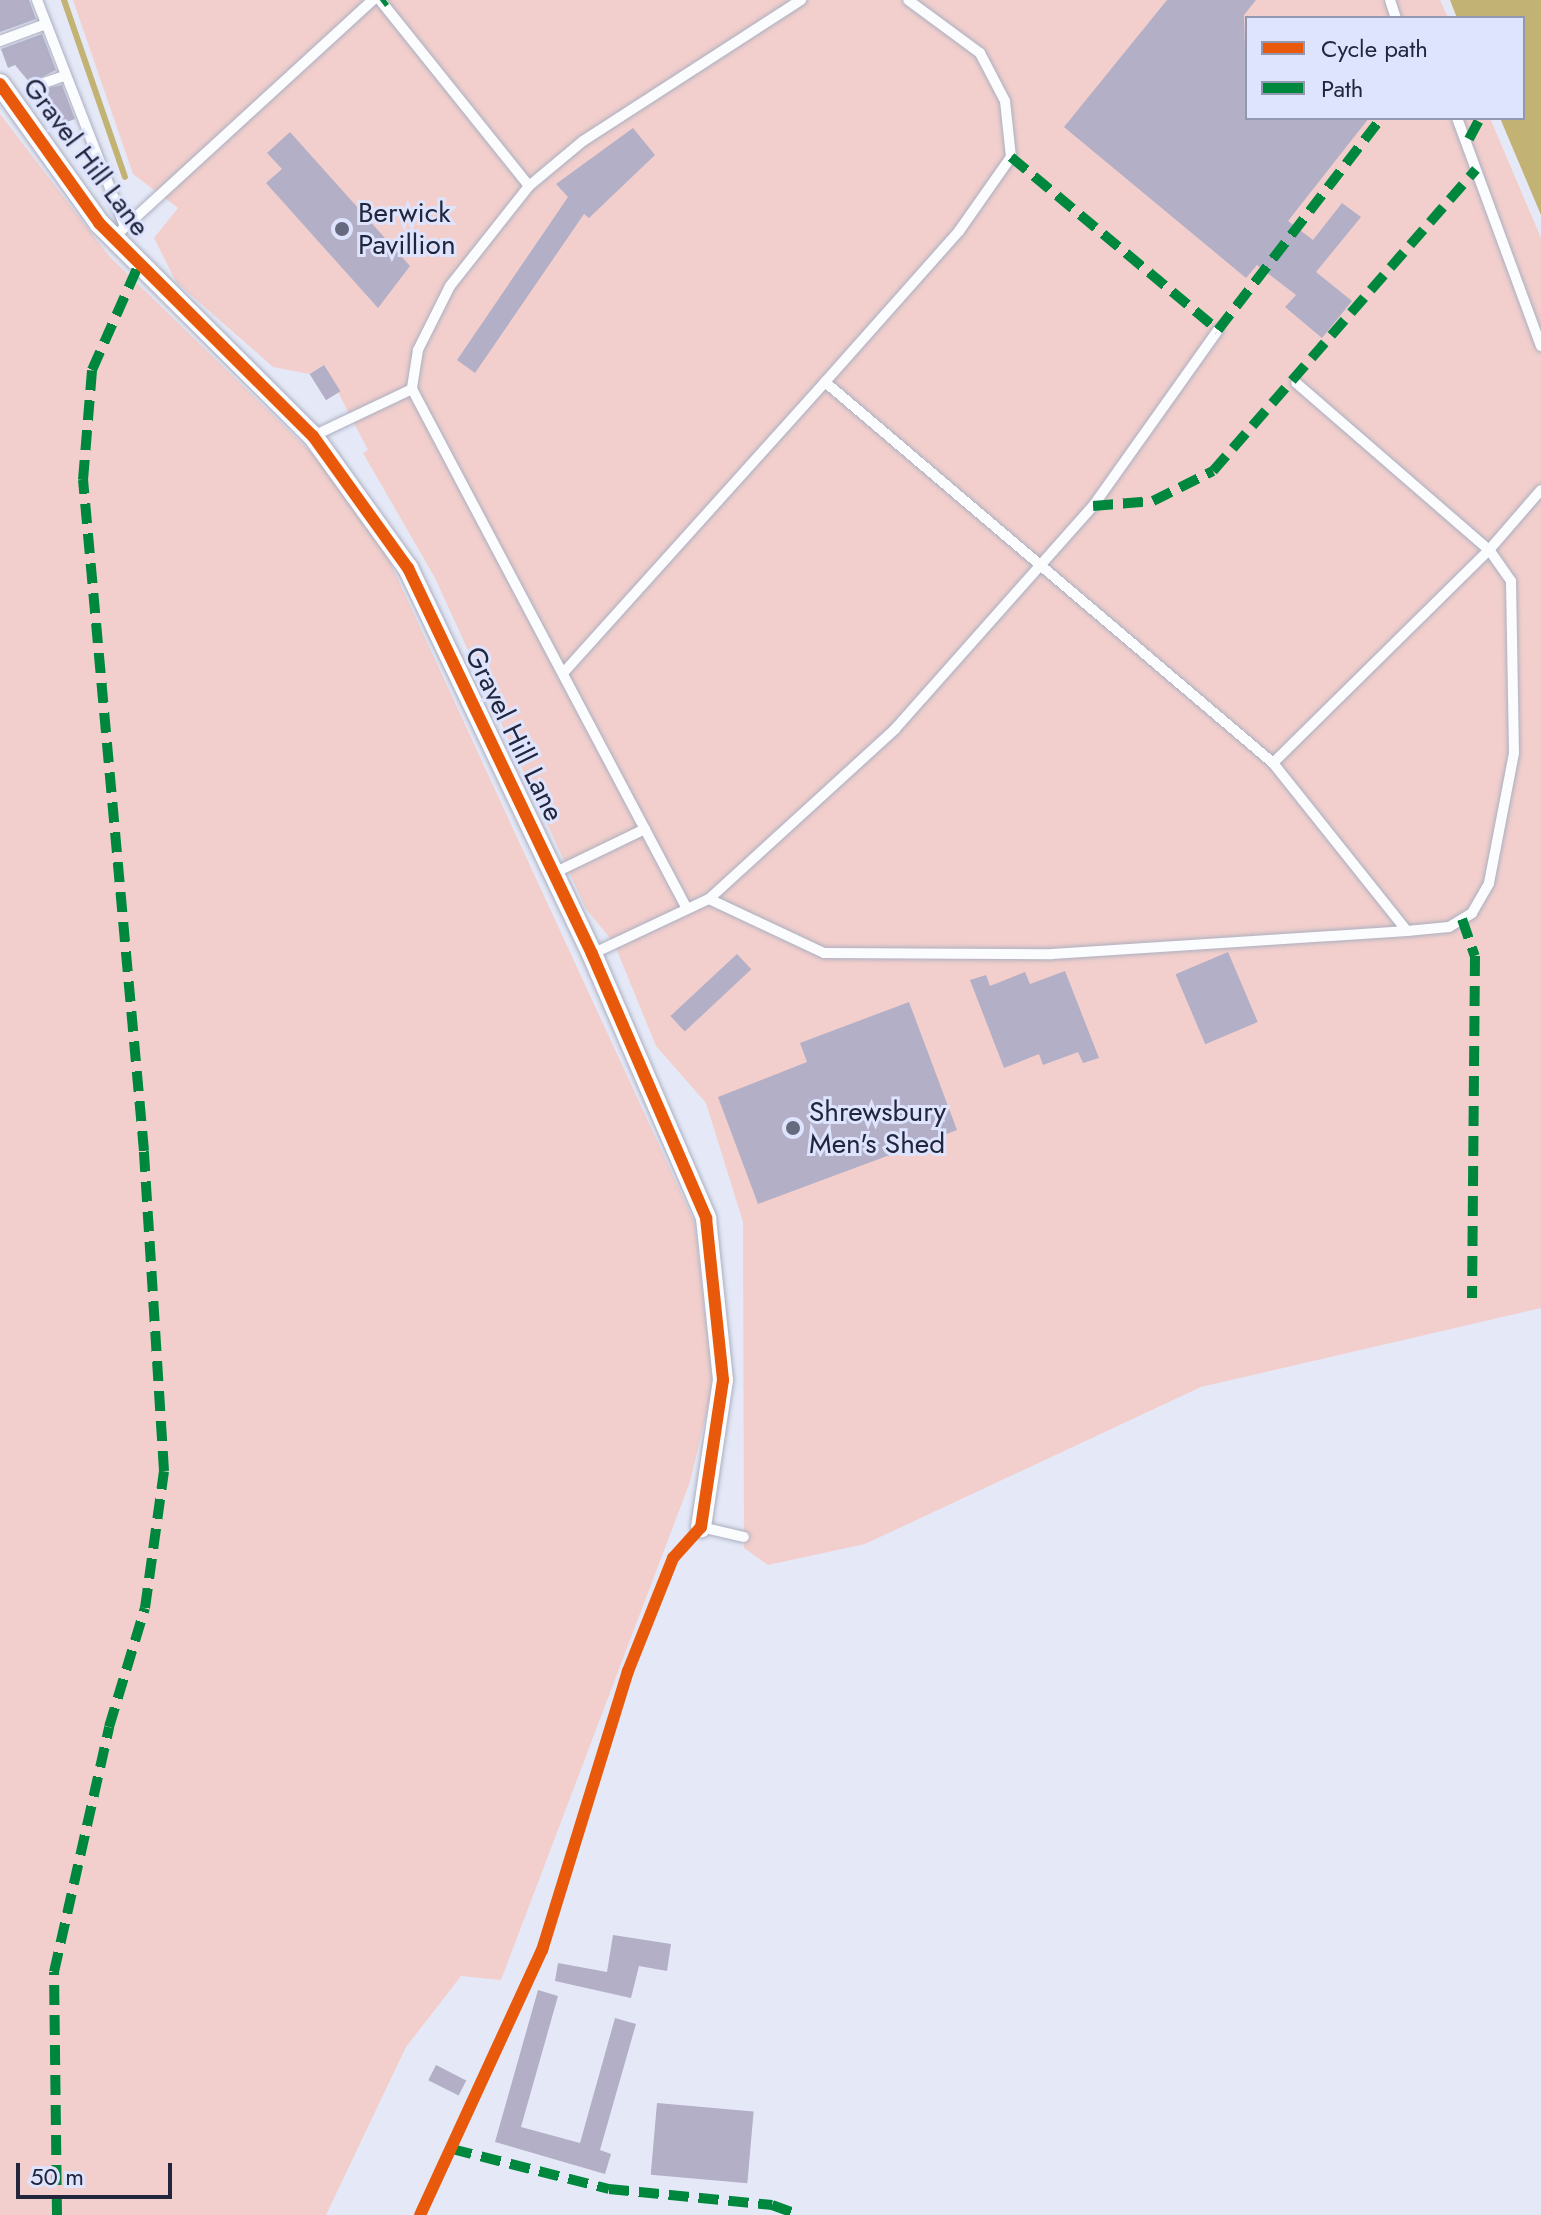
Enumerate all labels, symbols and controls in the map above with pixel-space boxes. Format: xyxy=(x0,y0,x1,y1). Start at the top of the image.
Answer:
legend xyxy=(1245,16,1525,120)
text: Cycle path xyxy=(1321,31,1428,66)
street label: Gravel Hill Lane xyxy=(16,71,156,243)
text: Path xyxy=(1321,71,1363,106)
place label: Berwick Pavillion xyxy=(358,196,456,262)
marker: Berwick Pavillion xyxy=(333,220,351,238)
street label: Gravel Hill Lane xyxy=(457,641,571,827)
place label: Shrewsbury Men's Shed xyxy=(809,1095,946,1161)
marker: Shrewsbury Men's Shed xyxy=(784,1119,802,1137)
scale bar xyxy=(20,2147,176,2197)
text: 50 m xyxy=(30,2159,84,2194)

